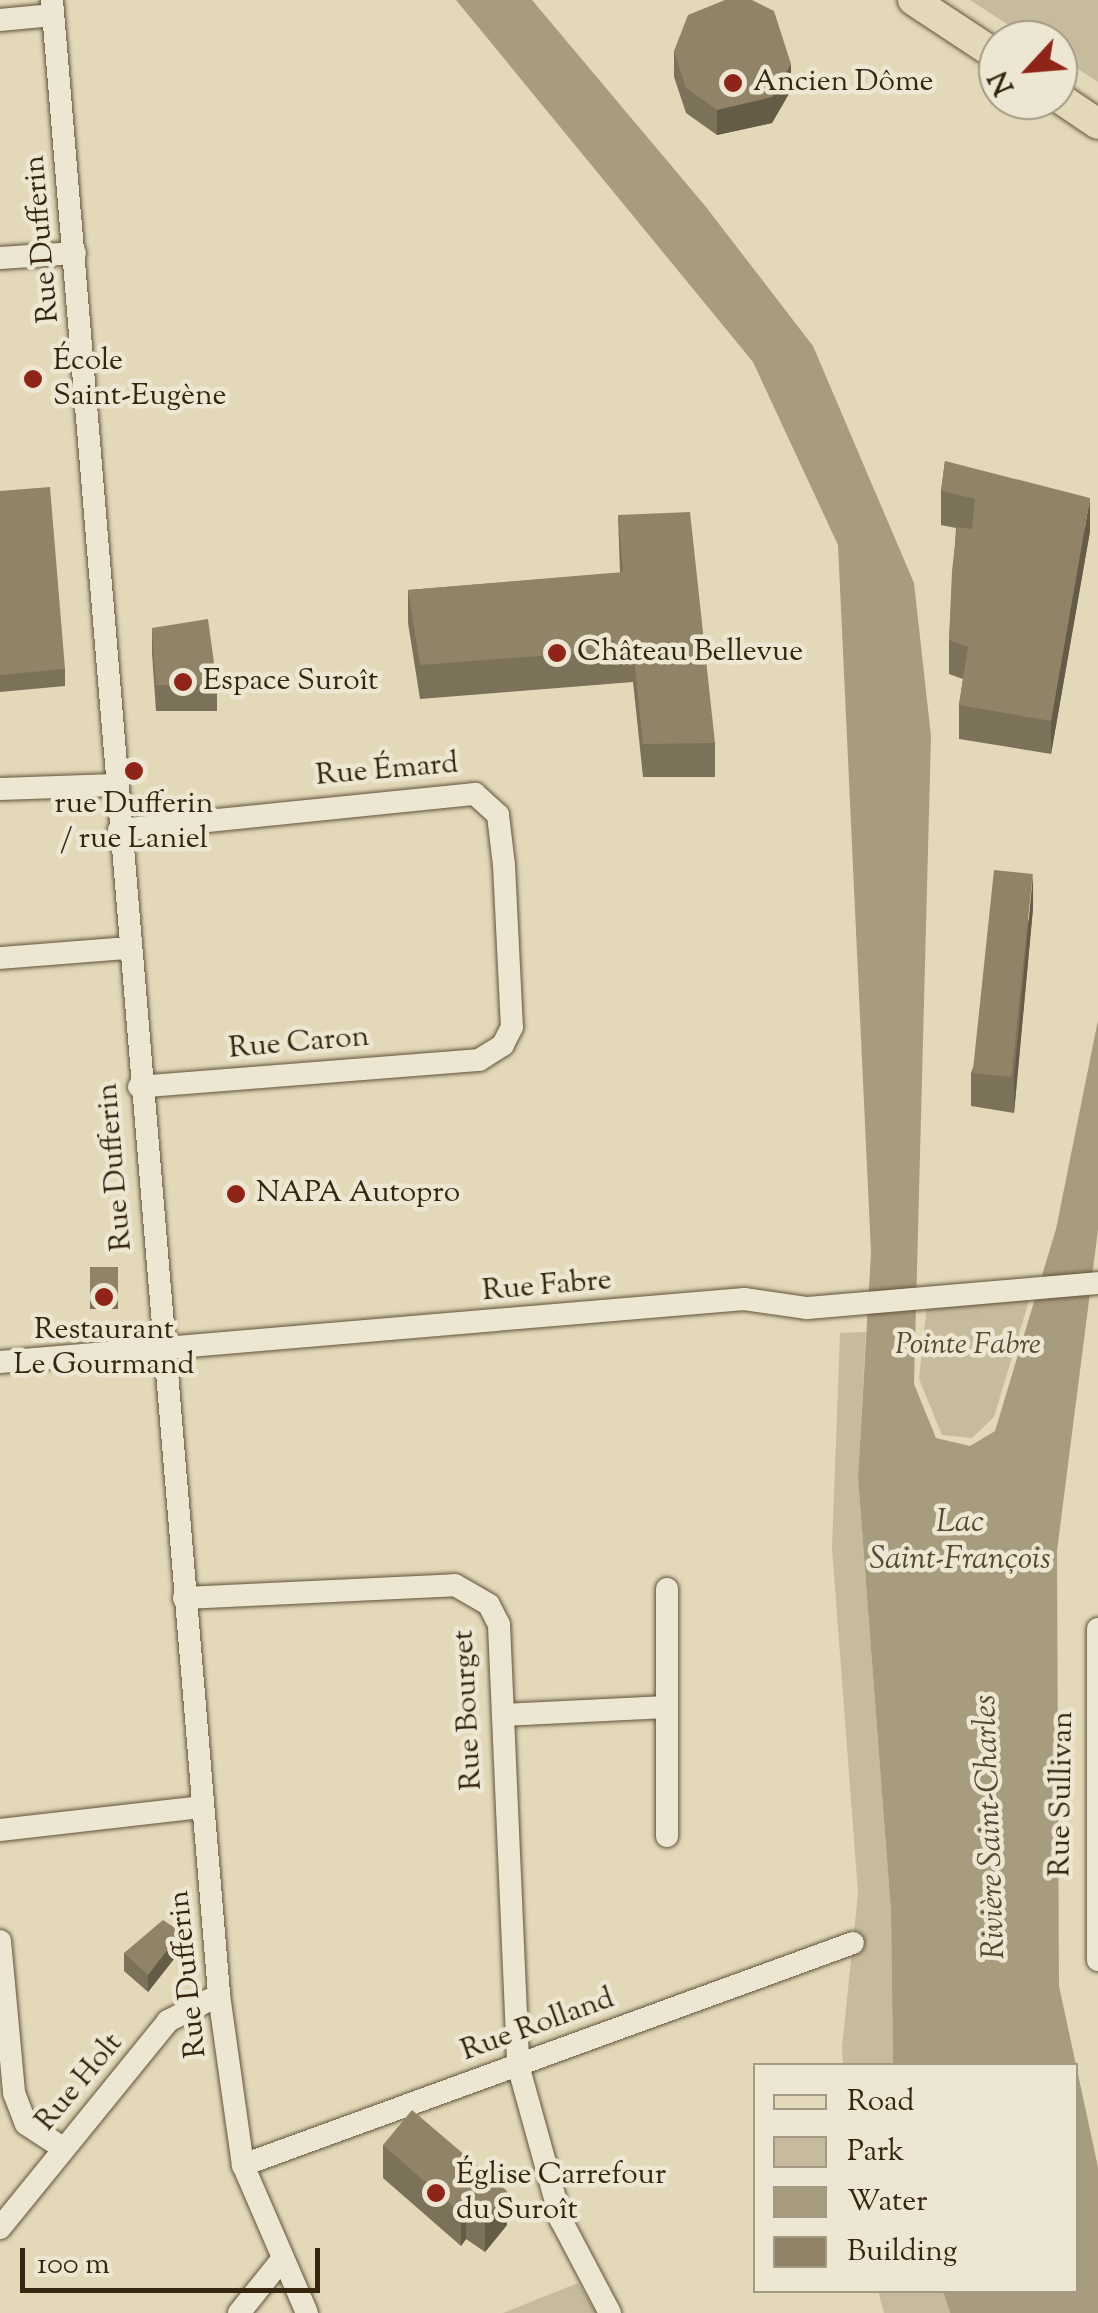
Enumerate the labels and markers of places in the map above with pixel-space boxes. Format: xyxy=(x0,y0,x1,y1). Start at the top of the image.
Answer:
place label: Ancien Dôme xyxy=(753,65,933,101)
marker: Ancien Dôme xyxy=(722,72,744,94)
place label: École Saint-Eugène xyxy=(53,344,226,414)
marker: École Saint-Eugène xyxy=(22,368,44,390)
place label: Château Bellevue xyxy=(577,635,803,671)
marker: Château Bellevue xyxy=(546,642,568,664)
place label: Espace Suroît xyxy=(203,664,378,700)
marker: Espace Suroît xyxy=(172,671,194,693)
marker: rue Dufferin / rue Laniel xyxy=(123,760,145,782)
place label: rue Dufferin / rue Laniel xyxy=(54,787,214,858)
place label: NAPA Autopro xyxy=(256,1176,460,1212)
marker: NAPA Autopro xyxy=(225,1183,247,1205)
marker: Restaurant Le Gourmand xyxy=(93,1286,115,1308)
place label: Restaurant Le Gourmand xyxy=(14,1313,194,1384)
place label: Église Carrefour du Suroît xyxy=(456,2158,666,2228)
marker: Église Carrefour du Suroît xyxy=(425,2182,447,2204)

